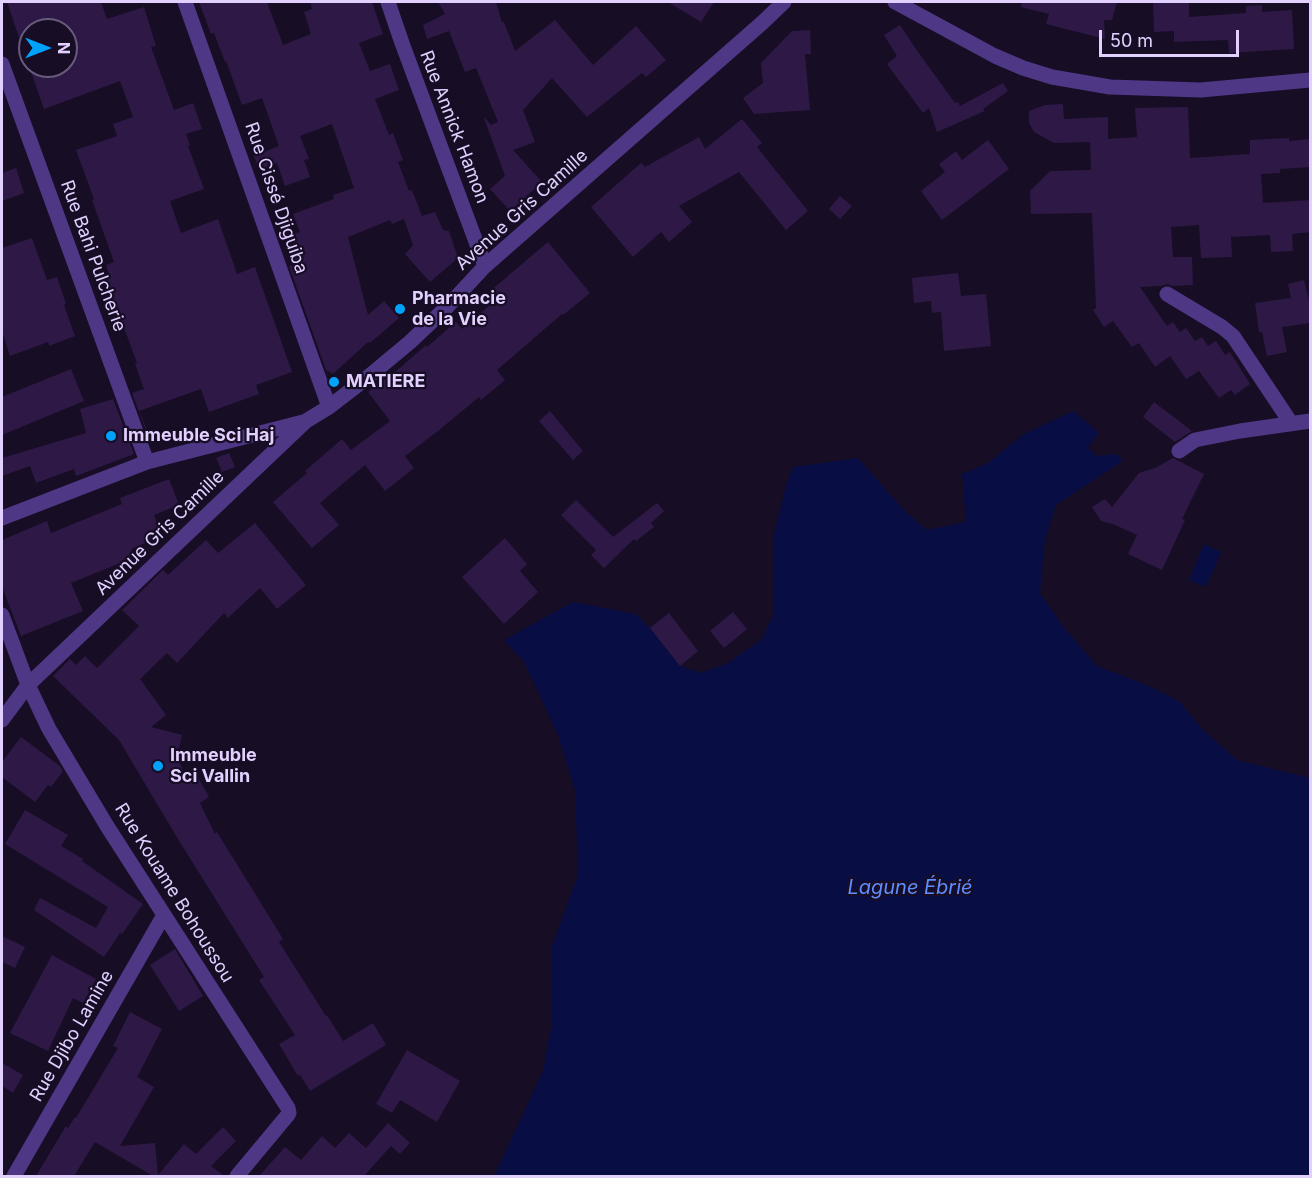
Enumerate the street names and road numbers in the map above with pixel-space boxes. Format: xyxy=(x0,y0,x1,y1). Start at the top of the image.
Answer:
street label: Rue Annick Hamon xyxy=(415,48,493,206)
street label: Rue Cissé Djiguiba xyxy=(240,119,312,277)
street label: Avenue Gris Camille xyxy=(451,145,593,275)
street label: Rue Bahi Pulcherie xyxy=(56,177,130,335)
street label: Avenue Gris Camille xyxy=(91,466,229,600)
street label: Rue Kouame Bohoussou xyxy=(110,799,238,987)
street label: Rue Djibo Lamine xyxy=(26,967,118,1105)

